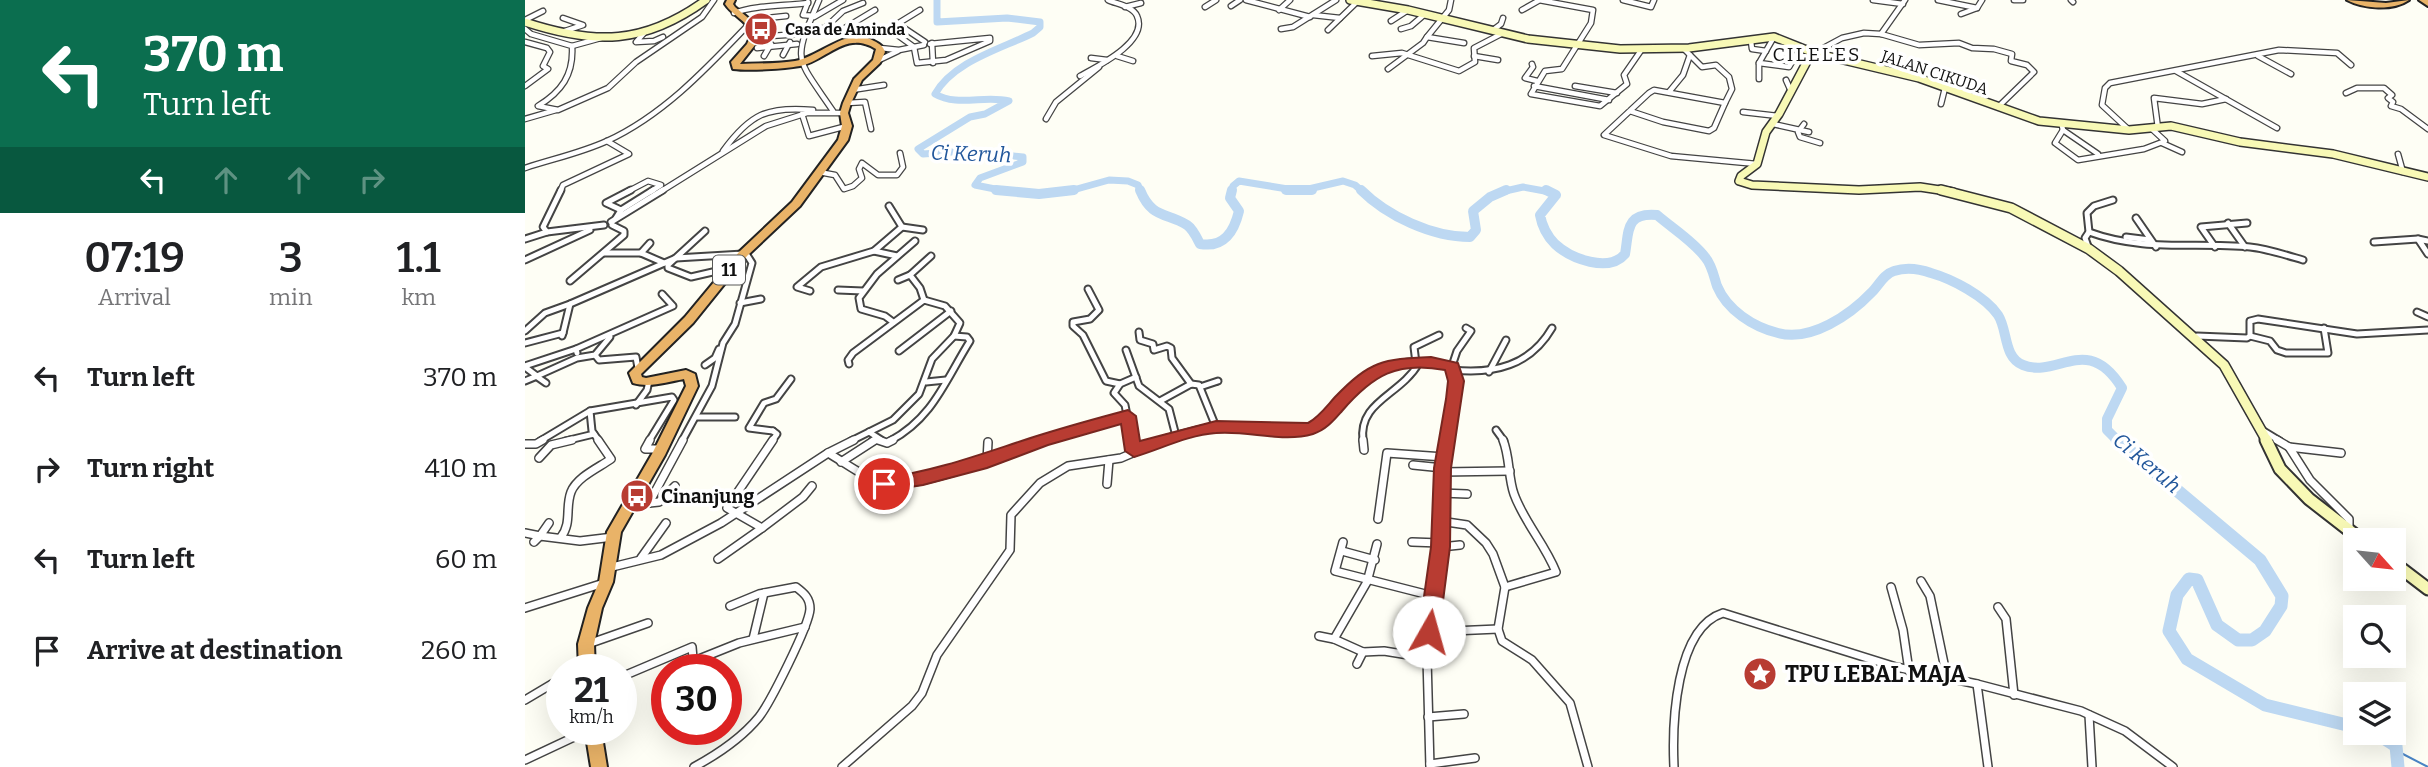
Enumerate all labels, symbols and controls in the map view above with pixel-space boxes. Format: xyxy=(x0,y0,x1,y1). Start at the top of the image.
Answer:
bus stop icon: Casa de Aminda xyxy=(742,10,780,48)
place label: Casa de Aminda xyxy=(785,20,905,39)
text: 370 m xyxy=(143,25,283,84)
icon: left xyxy=(28,28,119,119)
district label: CILELES xyxy=(1773,43,1861,66)
street label: JALAN CIKUDA xyxy=(1878,46,1991,99)
text: Turn left xyxy=(143,85,271,123)
water label: Ci Keruh xyxy=(930,140,1012,168)
icon: left xyxy=(134,161,172,199)
icon: ahead xyxy=(207,161,245,199)
icon: ahead xyxy=(280,161,318,199)
icon: right xyxy=(353,161,391,199)
text: 07:19 xyxy=(84,233,185,283)
text: 3 xyxy=(279,233,303,283)
text: 1.1 xyxy=(397,233,441,283)
road number: 11 xyxy=(713,256,745,284)
text: Arrival xyxy=(98,283,171,311)
text: min xyxy=(269,283,312,311)
text: km xyxy=(401,283,436,311)
icon: left xyxy=(28,359,66,397)
text: Turn left xyxy=(87,362,195,393)
text: 370 m xyxy=(423,362,497,393)
water label: Ci Keruh xyxy=(2108,427,2186,499)
icon: right xyxy=(28,450,66,488)
text: Turn right xyxy=(87,453,214,484)
text: 410 m xyxy=(425,453,497,484)
pin xyxy=(854,454,914,514)
icon: arrive xyxy=(865,465,903,503)
bus stop icon: Cinanjung xyxy=(618,477,656,515)
place label: Cinanjung xyxy=(661,485,755,508)
north arrow xyxy=(2343,528,2406,592)
map controls xyxy=(2343,528,2406,745)
icon: left xyxy=(28,541,66,579)
text: Turn left xyxy=(87,544,195,575)
text: 60 m xyxy=(435,544,497,575)
position arrow xyxy=(1392,595,1466,669)
button: search xyxy=(2343,605,2406,668)
icon: arrive xyxy=(28,632,66,670)
text: Arrive at destination xyxy=(87,635,342,666)
text: 260 m xyxy=(421,635,497,666)
speed limit sign: 30 xyxy=(651,654,742,745)
place icon: TPU LEBAL MAJA xyxy=(1741,655,1779,693)
place label: TPU LEBAL MAJA xyxy=(1785,660,1967,688)
text: 21 xyxy=(574,669,609,711)
button: layers xyxy=(2343,682,2406,745)
text: km/h xyxy=(569,706,614,728)

